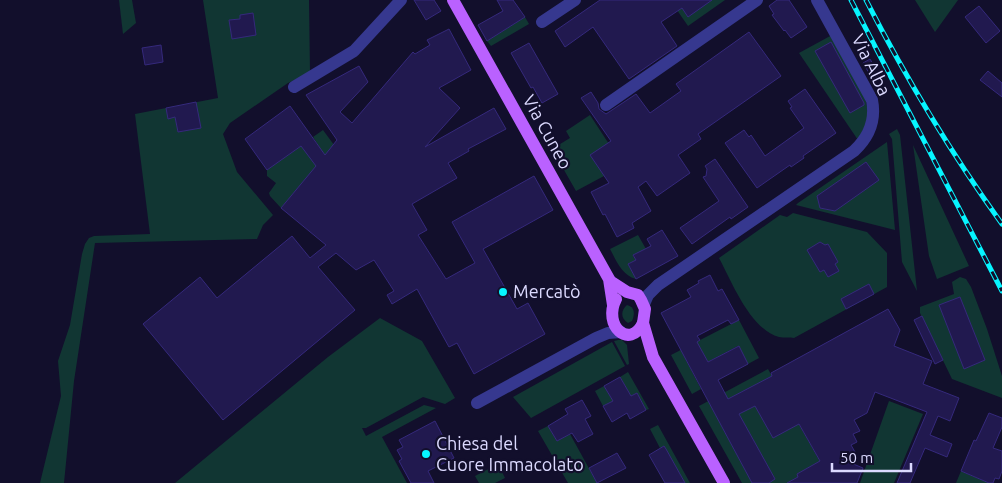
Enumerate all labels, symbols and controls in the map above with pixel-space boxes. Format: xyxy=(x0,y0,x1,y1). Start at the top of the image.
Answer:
street label: Via Alba xyxy=(848,31,895,99)
street label: Via Cuneo xyxy=(519,91,576,172)
place label: Mercatò xyxy=(513,281,581,301)
marker: Mercatò xyxy=(497,286,509,298)
place label: Chiesa del Cuore Immacolato xyxy=(436,433,584,474)
scale bar xyxy=(832,440,911,472)
marker: Chiesa del Cuore Immacolato xyxy=(420,448,432,460)
text: 50 m xyxy=(840,449,873,466)

